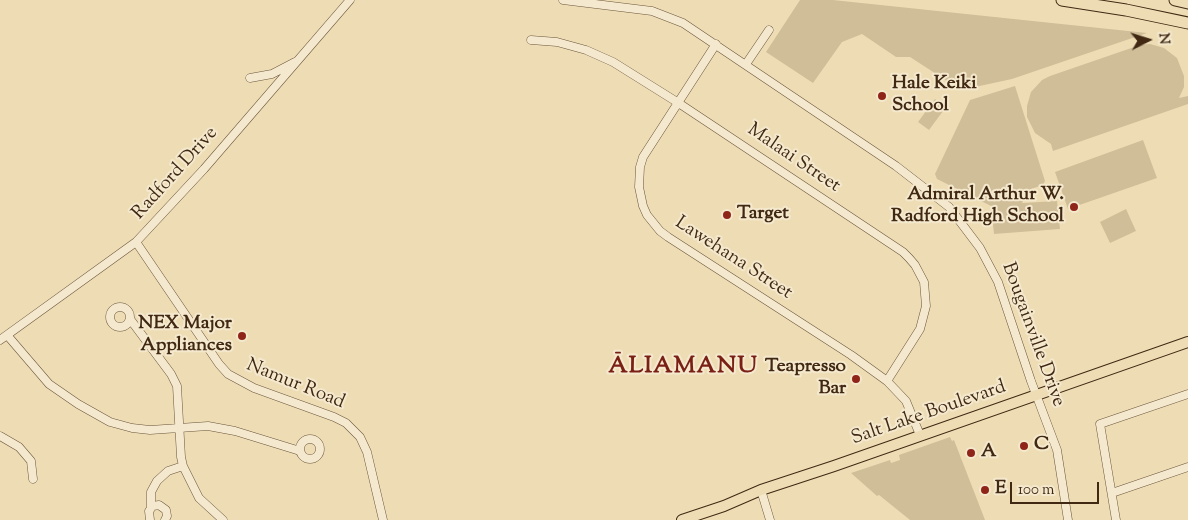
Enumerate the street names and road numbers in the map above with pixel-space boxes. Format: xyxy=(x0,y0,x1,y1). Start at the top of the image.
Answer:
street label: Malaai Street xyxy=(742,119,844,199)
street label: Radford Drive xyxy=(128,123,224,225)
street label: Lawehana Street xyxy=(670,213,796,305)
street label: Bougainville Drive xyxy=(995,260,1069,410)
street label: Namur Road xyxy=(242,355,348,415)
street label: Salt Lake Boulevard xyxy=(849,377,1009,451)

